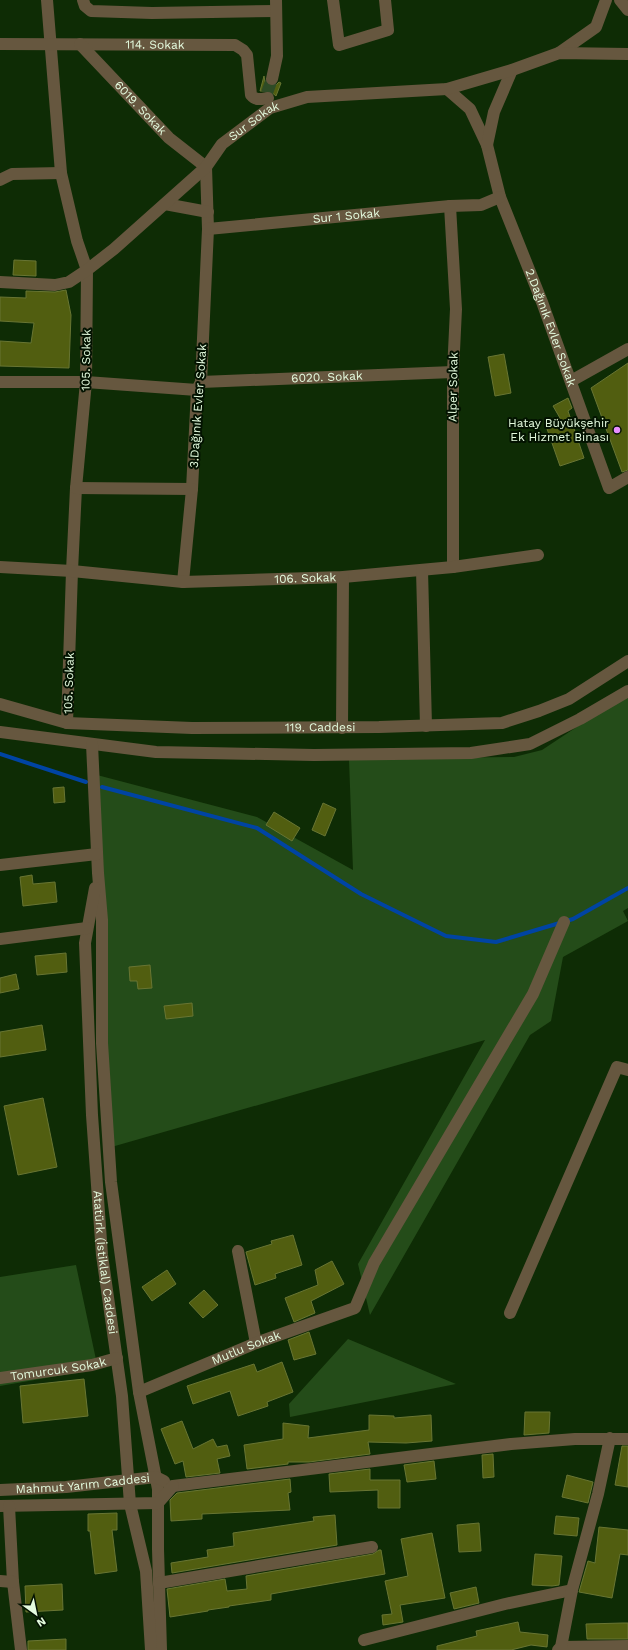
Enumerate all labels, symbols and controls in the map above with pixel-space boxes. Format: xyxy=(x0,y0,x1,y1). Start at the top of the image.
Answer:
street label: 114. Sokak xyxy=(125,38,185,52)
street label: 6019. Sokak xyxy=(112,78,170,138)
street label: Sur Sokak xyxy=(226,99,281,144)
street label: Sur 1 Sokak xyxy=(312,206,381,226)
street label: 2.Dağınık Evler Sokak xyxy=(522,267,579,389)
street label: 105. Sokak xyxy=(78,329,94,391)
street label: 3.Dağınık Evler Sokak xyxy=(187,343,209,469)
street label: Alper Sokak xyxy=(445,352,461,422)
street label: 6020. Sokak xyxy=(291,369,363,385)
place label: Hatay Büyükşehir Ek Hizmet Binası xyxy=(508,416,609,444)
marker: Hatay Büyükşehir Ek Hizmet Binası xyxy=(612,425,622,435)
street label: 106. Sokak xyxy=(274,570,337,586)
street label: 105. Sokak xyxy=(61,652,77,714)
street label: 119. Caddesi xyxy=(285,720,356,735)
street label: Atatürk (İstiklal) Caddesi xyxy=(90,1190,120,1335)
street label: Mutlu Sokak xyxy=(210,1328,283,1368)
street label: Tomurcuk Sokak xyxy=(10,1354,108,1383)
street label: Mahmut Yarım Caddesi xyxy=(15,1471,151,1496)
north arrow xyxy=(16,1594,56,1634)
text: N xyxy=(34,1614,48,1630)

